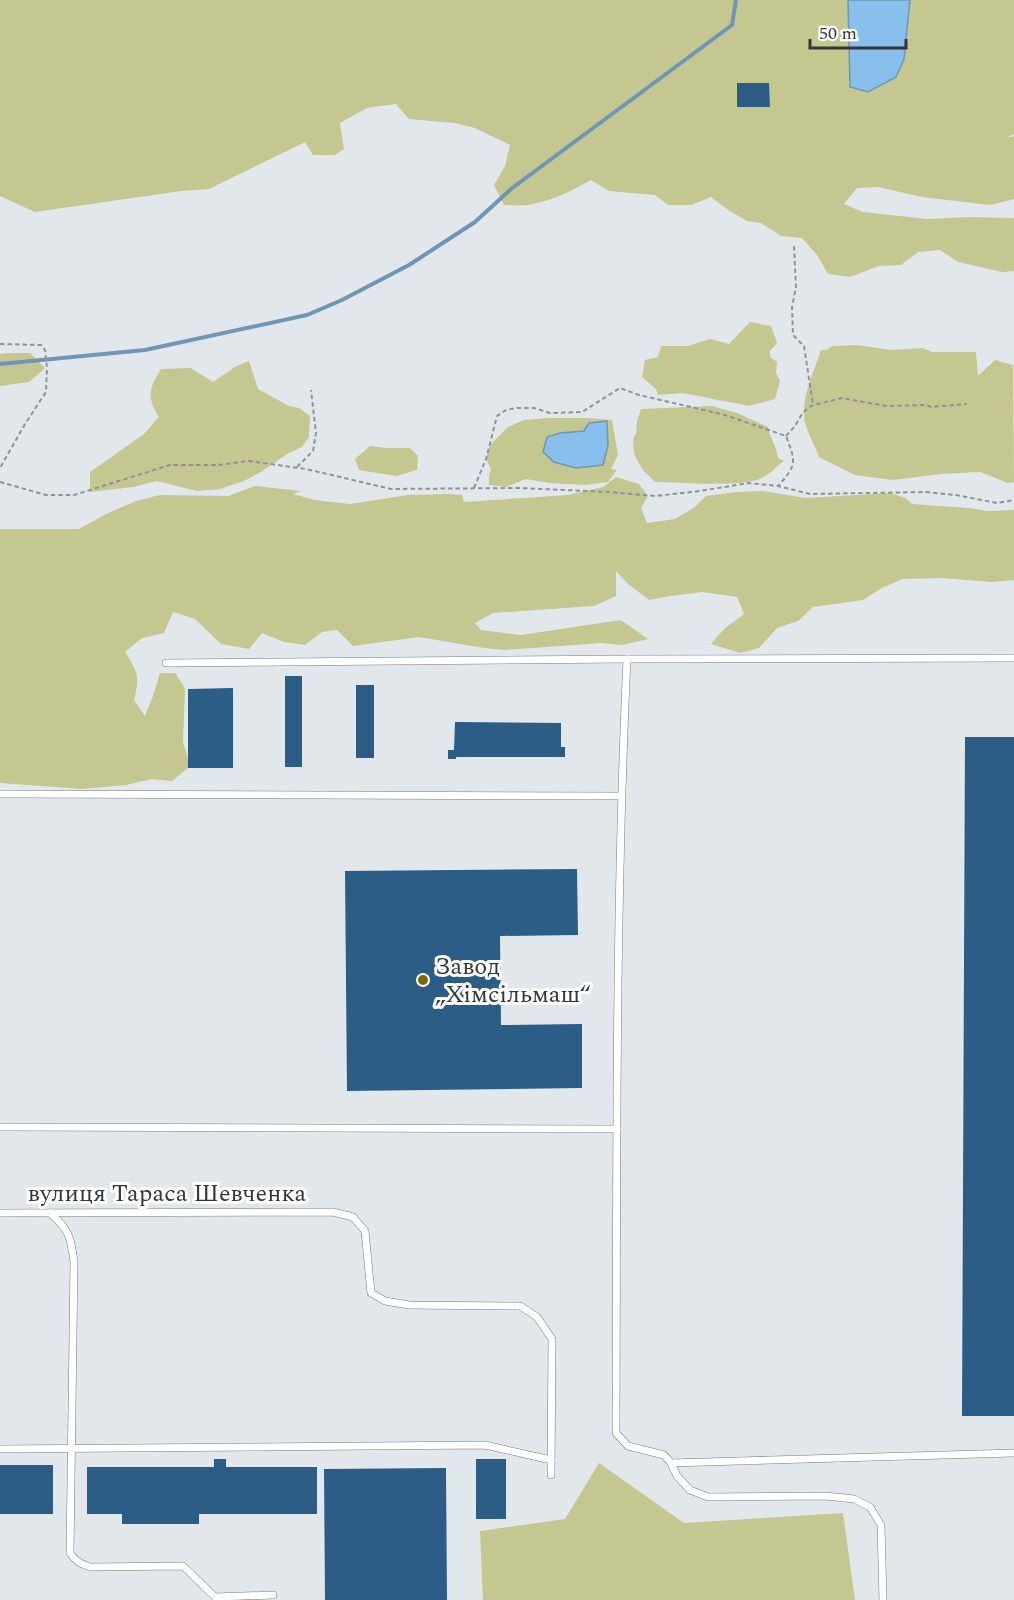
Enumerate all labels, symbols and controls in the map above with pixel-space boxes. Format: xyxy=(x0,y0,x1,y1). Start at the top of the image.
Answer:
scale bar xyxy=(810,12,906,50)
text: 50 m xyxy=(819,20,857,47)
place label: Завод „Хімсільмаш“ xyxy=(435,949,591,1013)
marker: Завод „Хімсільмаш“ xyxy=(416,973,430,987)
street label: вулиця Тараса Шевченка xyxy=(28,1176,306,1212)

